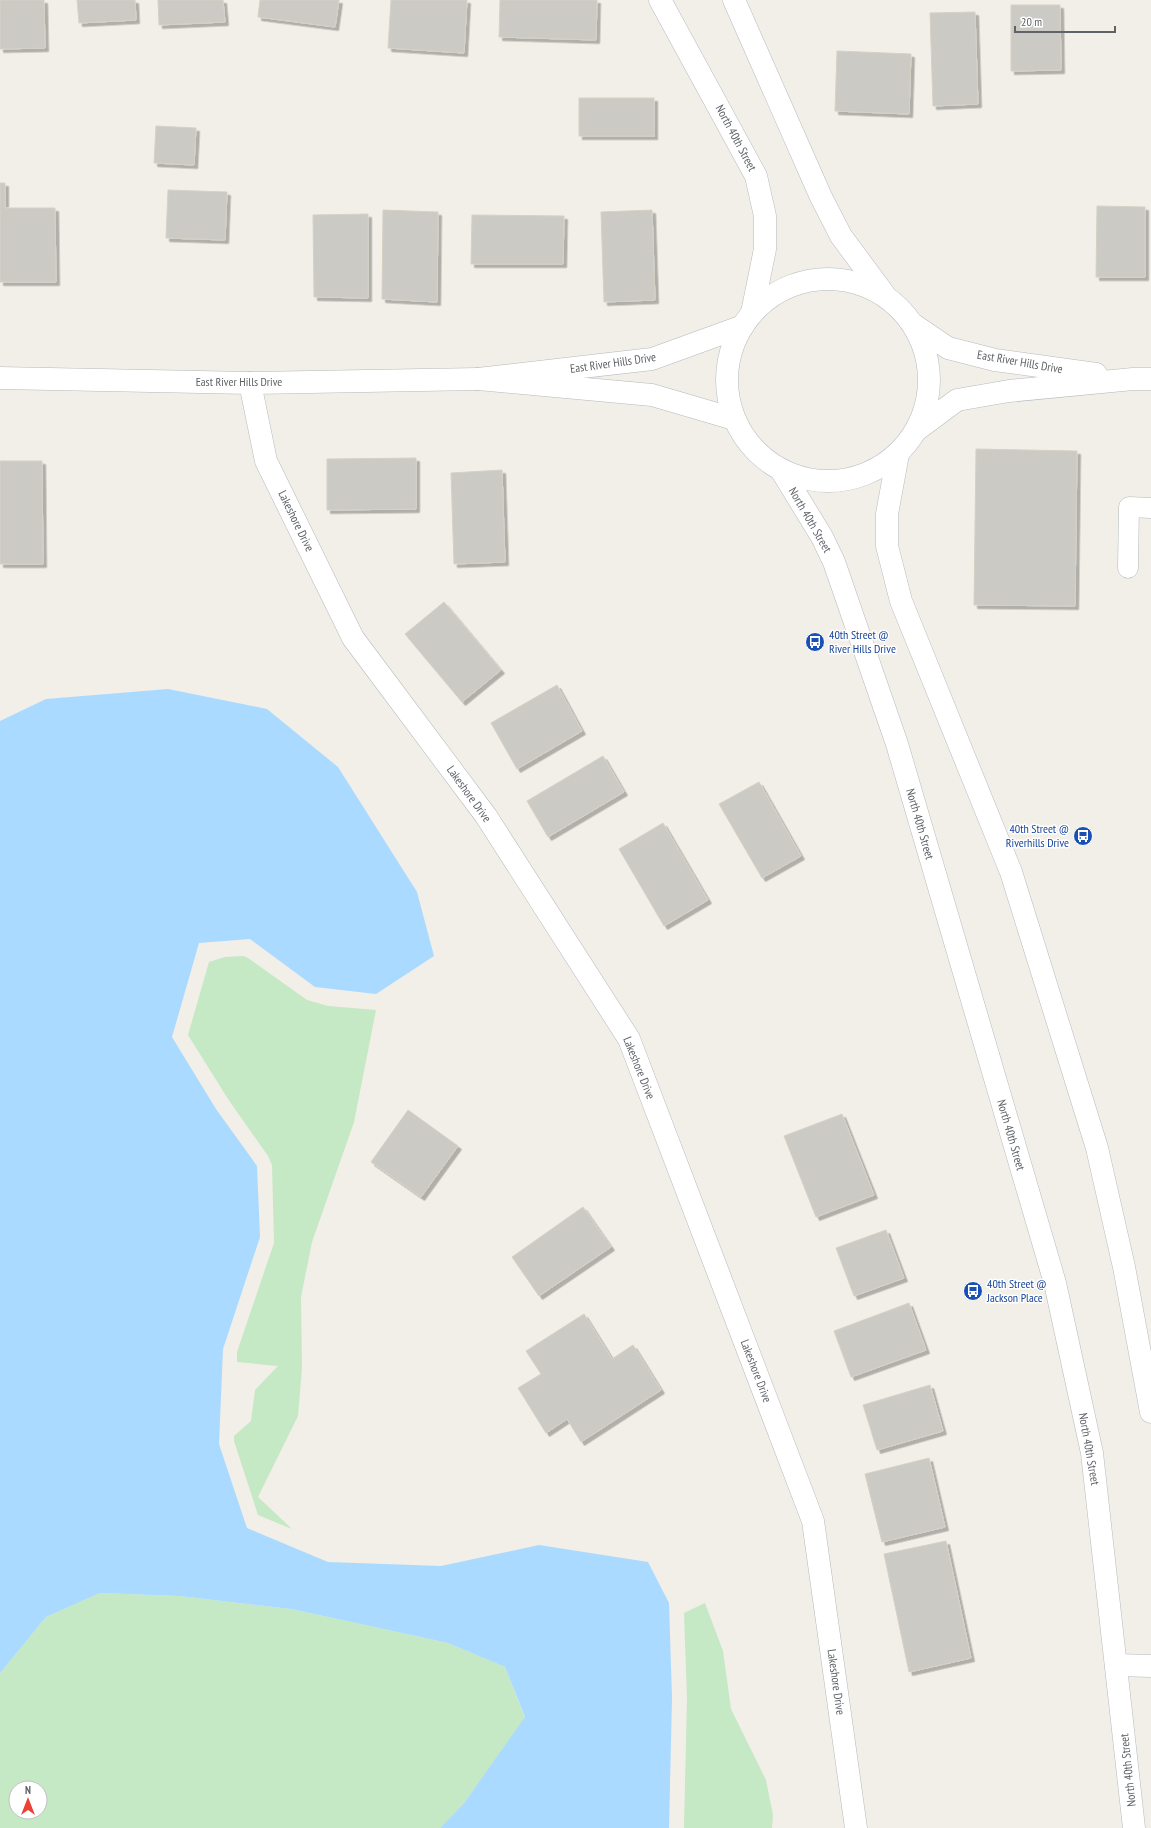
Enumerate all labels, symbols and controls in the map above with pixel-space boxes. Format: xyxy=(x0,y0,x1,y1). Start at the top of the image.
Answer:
scale bar xyxy=(1015,8,1115,34)
text: 20 m xyxy=(1021,14,1042,29)
street label: North 40th Street xyxy=(713,102,761,174)
street label: East River Hills Drive xyxy=(976,347,1064,376)
street label: East River Hills Drive xyxy=(569,349,657,376)
street label: East River Hills Drive xyxy=(196,374,282,389)
street label: North 40th Street xyxy=(786,484,836,556)
street label: Lakeshore Drive xyxy=(275,488,318,554)
place label: 40th Street @ River Hills Drive xyxy=(829,627,896,656)
bus stop icon: 40th Street @ River Hills Drive xyxy=(804,631,826,653)
street label: Lakeshore Drive xyxy=(444,763,495,825)
street label: North 40th Street xyxy=(903,787,938,862)
place label: 40th Street @ Riverhills Drive xyxy=(1006,821,1069,850)
bus stop icon: 40th Street @ Riverhills Drive xyxy=(1072,825,1094,847)
street label: Lakeshore Drive xyxy=(620,1034,659,1101)
street label: North 40th Street xyxy=(994,1098,1029,1173)
place label: 40th Street @ Jackson Place xyxy=(986,1276,1047,1305)
bus stop icon: 40th Street @ Jackson Place xyxy=(962,1280,984,1302)
street label: Lakeshore Drive xyxy=(738,1337,775,1404)
street label: North 40th Street xyxy=(1076,1412,1103,1487)
street label: Lakeshore Drive xyxy=(824,1648,849,1716)
street label: North 40th Street xyxy=(1116,1732,1139,1807)
north arrow xyxy=(8,1780,48,1820)
text: N xyxy=(25,1783,31,1797)

